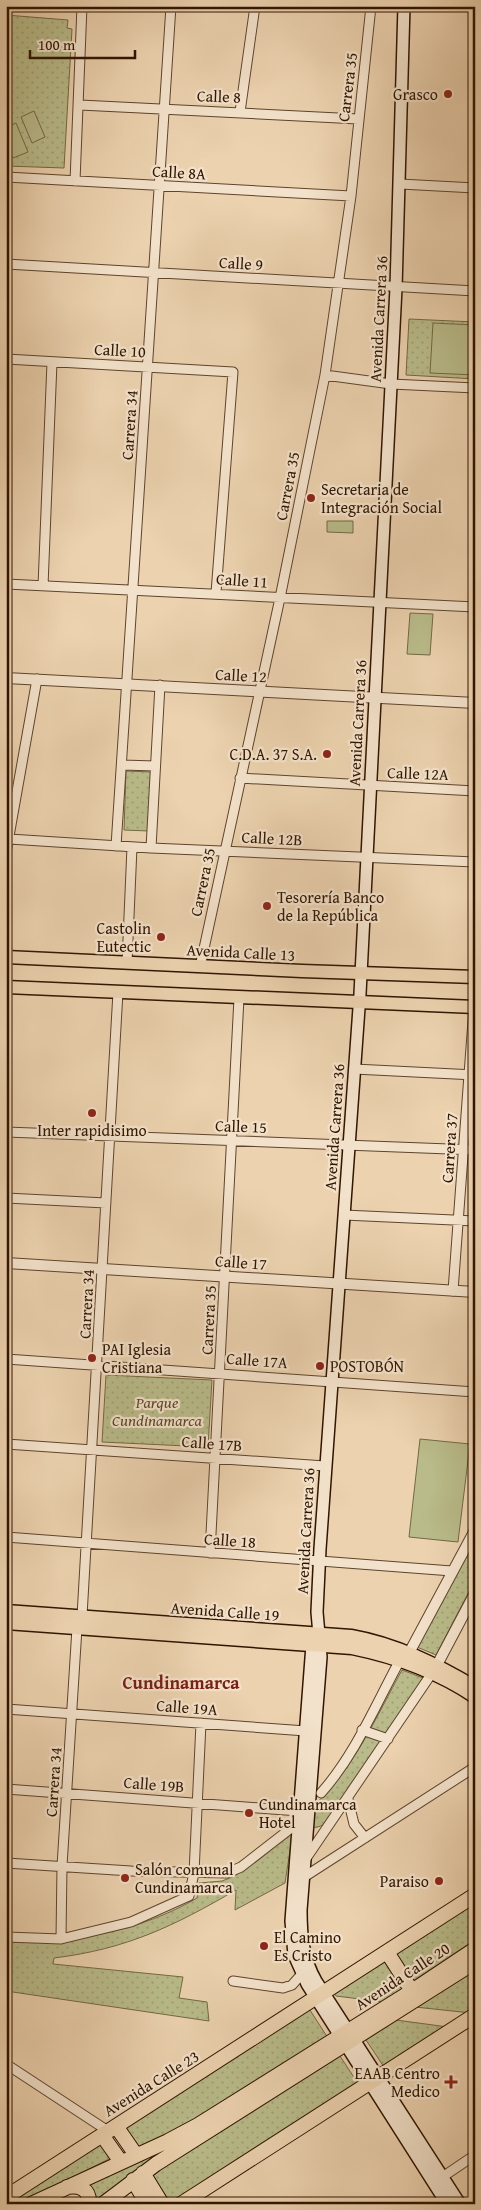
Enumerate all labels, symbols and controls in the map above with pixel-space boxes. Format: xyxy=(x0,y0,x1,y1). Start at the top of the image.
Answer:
scale bar xyxy=(30,28,135,60)
text: 100 m xyxy=(38,34,76,55)
street label: Carrera 35 xyxy=(331,51,363,123)
place label: Grasco xyxy=(393,82,438,106)
street label: Calle 8 xyxy=(197,83,242,109)
marker: Grasco xyxy=(442,88,454,100)
street label: Calle 8A xyxy=(152,159,207,185)
street label: Calle 9 xyxy=(218,250,264,276)
street label: Avenida Carrera 36 xyxy=(363,255,393,383)
street label: Calle 10 xyxy=(94,337,147,363)
street label: Carrera 34 xyxy=(115,389,143,461)
street label: Carrera 35 xyxy=(269,450,305,522)
place label: Secretaria de Integración Social xyxy=(321,477,442,519)
marker: Secretaria de Integración Social xyxy=(305,492,317,504)
street label: Calle 11 xyxy=(215,566,269,594)
street label: Avenida Carrera 36 xyxy=(342,659,372,787)
street label: Calle 12 xyxy=(215,662,267,688)
place label: C.D.A. 37 S.A. xyxy=(230,742,317,766)
marker: C.D.A. 37 S.A. xyxy=(321,748,333,760)
street label: Calle 12A xyxy=(387,760,449,786)
street label: Calle 12B xyxy=(241,824,303,852)
street label: Carrera 35 xyxy=(183,845,221,919)
place label: Tesorería Banco de la República xyxy=(277,885,384,927)
marker: Tesorería Banco de la República xyxy=(261,900,273,912)
place label: Castolin Eutectic xyxy=(97,916,151,958)
marker: Castolin Eutectic xyxy=(155,931,167,943)
street label: Avenida Calle 13 xyxy=(186,937,296,967)
street label: Avenida Carrera 36 xyxy=(318,1063,350,1191)
marker: Inter rapidisimo xyxy=(86,1107,98,1119)
street label: Carrera 37 xyxy=(435,1112,463,1184)
street label: Calle 15 xyxy=(215,1113,267,1139)
place label: Inter rapidisimo xyxy=(37,1118,147,1142)
street label: Calle 17 xyxy=(214,1248,268,1276)
street label: Carrera 34 xyxy=(72,1268,100,1339)
street label: Carrera 35 xyxy=(194,1285,222,1355)
place label: PAI Iglesia Cristiana xyxy=(102,1337,172,1379)
street label: Calle 17A xyxy=(226,1346,289,1374)
marker: PAI Iglesia Cristiana xyxy=(86,1352,98,1364)
place label: POSTOBÓN xyxy=(330,1354,405,1378)
marker: POSTOBÓN xyxy=(314,1360,326,1372)
park label: Parque Cundinamarca xyxy=(112,1390,203,1432)
street label: Calle 17B xyxy=(181,1429,243,1457)
street label: Avenida Carrera 36 xyxy=(290,1467,320,1595)
street label: Calle 18 xyxy=(203,1526,257,1554)
street label: Avenida Calle 19 xyxy=(170,1595,280,1627)
district label: Cundinamarca xyxy=(122,1669,240,1696)
street label: Calle 19A xyxy=(156,1693,219,1721)
street label: Carrera 34 xyxy=(39,1746,67,1818)
street label: Calle 19B xyxy=(123,1770,185,1798)
place label: Cundinamarca Hotel xyxy=(259,1792,357,1834)
marker: Cundinamarca Hotel xyxy=(243,1807,255,1819)
place label: Salón comunal Cundinamarca xyxy=(135,1857,234,1899)
place label: Paraiso xyxy=(380,1869,429,1893)
marker: Salón comunal Cundinamarca xyxy=(119,1872,131,1884)
marker: Paraiso xyxy=(433,1875,445,1887)
place label: El Camino Es Cristo xyxy=(274,1925,341,1967)
street label: Avenida Calle 20 xyxy=(350,1936,454,2016)
marker: El Camino Es Cristo xyxy=(258,1940,270,1952)
street label: Avenida Calle 23 xyxy=(99,2044,203,2122)
place label: EAAB Centro Medico xyxy=(355,2061,440,2103)
marker: EAAB Centro Medico xyxy=(444,2075,458,2089)

